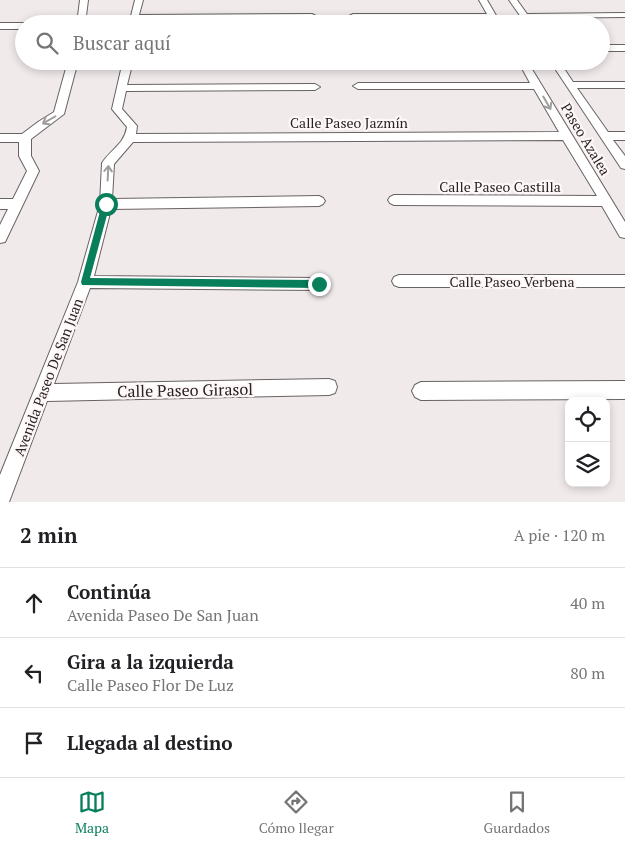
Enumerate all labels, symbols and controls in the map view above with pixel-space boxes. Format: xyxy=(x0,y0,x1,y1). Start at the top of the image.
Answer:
search box xyxy=(15,15,610,70)
icon: search xyxy=(33,29,61,57)
text: Buscar aquí xyxy=(73,30,171,55)
one-way arrow xyxy=(542,96,552,111)
street label: Paseo Azalea xyxy=(557,99,615,179)
street label: Calle Paseo Jazmín xyxy=(290,113,409,132)
one-way arrow xyxy=(42,115,57,125)
one-way arrow xyxy=(103,165,112,181)
street label: Calle Paseo Castilla xyxy=(439,177,561,196)
route start xyxy=(95,193,118,216)
street label: Calle Paseo Verbena xyxy=(450,272,574,291)
route end xyxy=(308,273,331,296)
street label: Avenida Paseo De San Juan xyxy=(9,295,87,459)
street label: Calle Paseo Girasol xyxy=(117,378,253,402)
map controls xyxy=(565,397,610,487)
button: locate xyxy=(565,397,610,442)
button: layers xyxy=(565,442,610,487)
text: 2 min xyxy=(20,521,77,549)
text: A pie · 120 m xyxy=(514,524,605,546)
text: Continúa xyxy=(67,579,151,604)
icon: ahead xyxy=(20,589,48,617)
text: 40 m xyxy=(570,592,605,614)
text: Avenida Paseo De San Juan xyxy=(67,604,259,626)
text: Gira a la izquierda xyxy=(67,649,234,674)
icon: left xyxy=(20,659,48,687)
text: 80 m xyxy=(570,662,605,684)
text: Calle Paseo Flor De Luz xyxy=(67,674,234,696)
icon: arrive xyxy=(20,729,48,757)
text: Llegada al destino xyxy=(67,730,233,755)
tab: Mapa xyxy=(75,788,109,837)
tab: Cómo llegar xyxy=(259,788,334,837)
tab: Guardados xyxy=(484,788,550,837)

